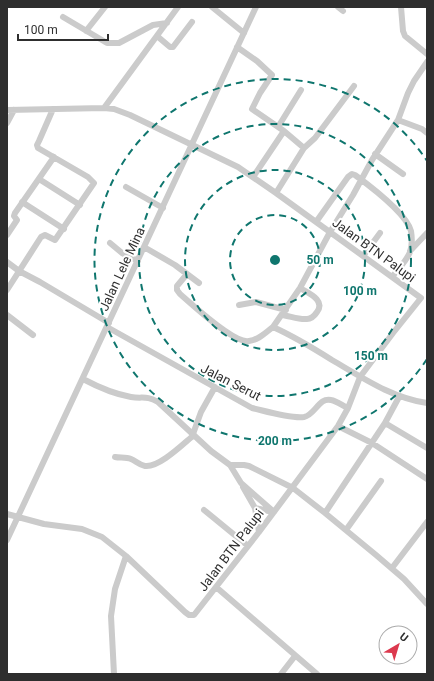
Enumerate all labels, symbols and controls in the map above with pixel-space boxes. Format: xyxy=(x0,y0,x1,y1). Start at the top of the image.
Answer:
scale bar xyxy=(18,16,108,42)
text: 100 m xyxy=(24,23,58,37)
street label: Jalan BTN Palupi xyxy=(330,215,418,285)
street label: Jalan Lele Mina xyxy=(96,225,148,313)
centre of rings xyxy=(268,253,282,267)
text: 50 m xyxy=(306,253,334,267)
text: 100 m xyxy=(343,284,377,298)
text: 150 m xyxy=(354,349,388,363)
street label: Jalan Serut xyxy=(198,360,264,404)
text: 200 m xyxy=(258,434,292,448)
street label: Jalan BTN Palupi xyxy=(195,506,267,594)
north arrow xyxy=(378,625,418,665)
text: U xyxy=(397,630,411,645)

